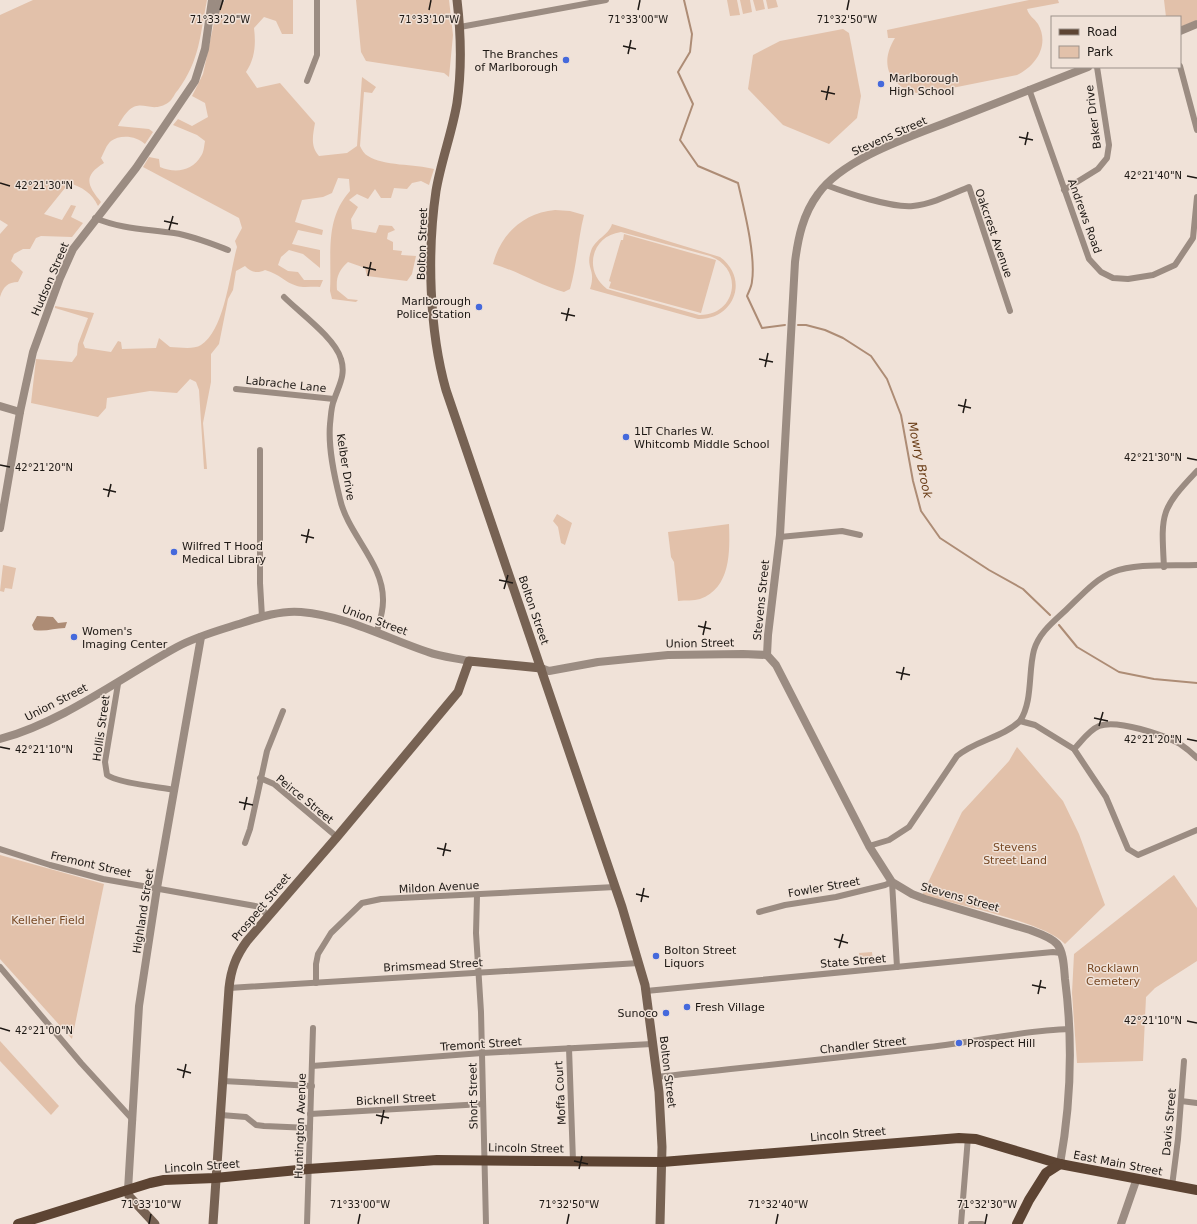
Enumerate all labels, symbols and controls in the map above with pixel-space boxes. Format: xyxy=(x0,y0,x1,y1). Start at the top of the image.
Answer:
text: 71°33'20"W xyxy=(190,14,250,25)
text: 71°33'10"W xyxy=(399,14,459,25)
text: 71°33'00"W xyxy=(608,14,668,25)
text: 71°32'50"W xyxy=(817,14,877,25)
legend xyxy=(1051,16,1181,68)
text: Road xyxy=(1087,25,1117,39)
text: Park xyxy=(1087,45,1113,59)
place label: The Branches of Marlborough xyxy=(474,48,558,74)
marker: The Branches of Marlborough xyxy=(561,55,571,65)
place label: Marlborough High School xyxy=(889,72,958,98)
marker: Marlborough High School xyxy=(876,79,886,89)
street label: Baker Drive xyxy=(1083,84,1104,150)
street label: Stevens Street xyxy=(850,114,929,159)
text: 42°21'40"N xyxy=(1124,170,1182,181)
street label: Andrews Road xyxy=(1065,177,1104,255)
text: 42°21'30"N xyxy=(15,180,73,191)
street label: Oakcrest Avenue xyxy=(972,187,1015,280)
street label: Bolton Street xyxy=(415,207,430,280)
street label: Hudson Street xyxy=(29,240,72,318)
place label: Marlborough Police Station xyxy=(396,295,471,321)
marker: Marlborough Police Station xyxy=(474,302,484,312)
street label: Labrache Lane xyxy=(245,374,327,395)
water label: Mowry Brook xyxy=(905,420,935,501)
place label: 1LT Charles W. Whitcomb Middle School xyxy=(634,425,770,451)
marker: 1LT Charles W. Whitcomb Middle School xyxy=(621,432,631,442)
street label: Kelber Drive xyxy=(334,433,357,502)
text: 42°21'30"N xyxy=(1124,452,1182,463)
text: 42°21'20"N xyxy=(15,462,73,473)
place label: Wilfred T Hood Medical Library xyxy=(182,540,267,566)
marker: Wilfred T Hood Medical Library xyxy=(169,547,179,557)
street label: Stevens Street xyxy=(751,558,772,641)
street label: Bolton Street xyxy=(516,574,552,647)
street label: Union Street xyxy=(340,603,410,639)
place label: Women's Imaging Center xyxy=(82,625,168,651)
marker: Women's Imaging Center xyxy=(69,632,79,642)
street label: Union Street xyxy=(666,636,735,651)
street label: Union Street xyxy=(23,681,90,724)
street label: Hollis Street xyxy=(90,693,113,762)
text: 42°21'20"N xyxy=(1124,734,1182,745)
text: 42°21'10"N xyxy=(15,744,73,755)
street label: Peirce Street xyxy=(273,772,337,827)
park label: Stevens Street Land xyxy=(983,841,1047,867)
street label: Fremont Street xyxy=(49,849,133,880)
street label: Highland Street xyxy=(130,867,157,955)
street label: Prospect Street xyxy=(229,870,294,944)
street label: Fowler Street xyxy=(787,875,862,900)
street label: Mildon Avenue xyxy=(398,879,480,896)
street label: Stevens Street xyxy=(919,880,1001,915)
park label: Kelleher Field xyxy=(11,914,85,927)
place label: Bolton Street Liquors xyxy=(664,944,737,970)
marker: Bolton Street Liquors xyxy=(651,951,661,961)
street label: State Street xyxy=(820,952,887,971)
street label: Brimsmead Street xyxy=(383,956,484,975)
park label: Rocklawn Cemetery xyxy=(1086,962,1141,988)
place label: Fresh Village xyxy=(695,1001,765,1014)
marker: Fresh Village xyxy=(682,1002,692,1012)
place label: Sunoco xyxy=(618,1007,658,1020)
marker: Sunoco xyxy=(661,1008,671,1018)
text: 42°21'10"N xyxy=(1124,1015,1182,1026)
text: 42°21'00"N xyxy=(15,1025,73,1036)
street label: Chandler Street xyxy=(819,1034,907,1056)
street label: Tremont Street xyxy=(439,1035,523,1054)
street label: Bolton Street xyxy=(657,1035,678,1109)
place label: Prospect Hill xyxy=(967,1037,1035,1050)
marker: Prospect Hill xyxy=(954,1038,964,1048)
street label: Moffa Court xyxy=(552,1060,569,1125)
street label: Short Street xyxy=(466,1062,481,1129)
street label: Huntington Avenue xyxy=(292,1073,309,1179)
street label: Davis Street xyxy=(1160,1087,1179,1156)
street label: Bicknell Street xyxy=(356,1091,437,1108)
street label: Lincoln Street xyxy=(810,1125,887,1144)
street label: Lincoln Street xyxy=(488,1141,565,1156)
street label: East Main Street xyxy=(1072,1148,1164,1179)
street label: Lincoln Street xyxy=(164,1157,241,1176)
text: 71°33'10"W xyxy=(121,1199,181,1210)
text: 71°33'00"W xyxy=(330,1199,390,1210)
text: 71°32'50"W xyxy=(539,1199,599,1210)
text: 71°32'40"W xyxy=(748,1199,808,1210)
text: 71°32'30"W xyxy=(957,1199,1017,1210)

